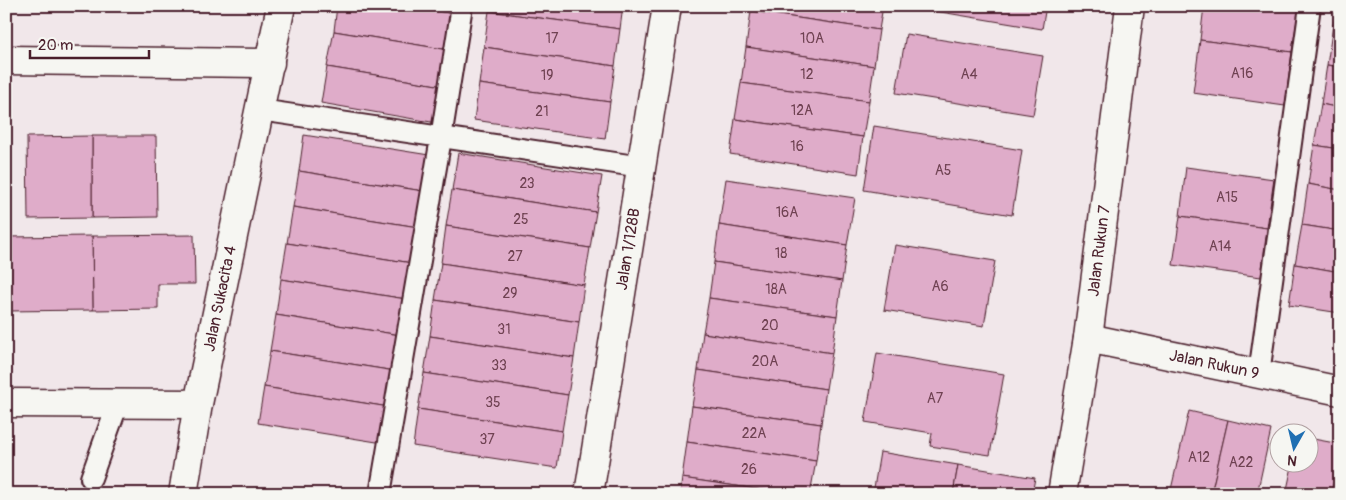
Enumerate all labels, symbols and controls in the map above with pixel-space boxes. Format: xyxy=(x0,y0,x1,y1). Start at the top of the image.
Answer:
scale bar xyxy=(30,28,149,60)
house number: 17 xyxy=(546,30,559,47)
house number: 10A xyxy=(800,30,824,47)
text: 20 m xyxy=(38,36,73,55)
house number: A16 xyxy=(1231,65,1253,82)
house number: 12 xyxy=(800,66,814,83)
house number: A4 xyxy=(960,66,978,83)
house number: 19 xyxy=(541,67,553,84)
house number: 12A xyxy=(791,102,813,119)
house number: 21 xyxy=(535,103,549,120)
house number: 16 xyxy=(790,138,804,155)
house number: A5 xyxy=(935,162,951,179)
house number: 23 xyxy=(519,175,535,192)
house number: A15 xyxy=(1216,189,1238,206)
house number: 16A xyxy=(776,204,798,221)
street label: Jalan Rukun 7 xyxy=(1083,204,1115,298)
street label: Jalan 1/128B xyxy=(612,207,645,292)
house number: 25 xyxy=(513,211,529,228)
house number: A14 xyxy=(1209,238,1231,255)
street label: Jalan Sukacita 4 xyxy=(199,244,241,353)
house number: 18 xyxy=(775,245,787,262)
house number: 27 xyxy=(507,248,523,265)
house number: A6 xyxy=(931,278,949,295)
house number: 18A xyxy=(765,281,787,298)
house number: 29 xyxy=(502,285,518,302)
house number: 20 xyxy=(761,317,779,334)
house number: 31 xyxy=(497,321,511,338)
street label: Jalan Rukun 9 xyxy=(1167,345,1261,384)
house number: 20A xyxy=(752,353,778,370)
house number: 33 xyxy=(491,357,507,374)
house number: A7 xyxy=(927,390,944,407)
house number: 35 xyxy=(485,394,501,411)
north arrow xyxy=(1268,422,1318,472)
house number: 22A xyxy=(742,425,766,442)
house number: 37 xyxy=(479,431,495,448)
house number: A12 xyxy=(1188,449,1210,466)
text: N xyxy=(1286,451,1298,469)
house number: A22 xyxy=(1229,454,1254,471)
house number: 26 xyxy=(741,461,757,478)

